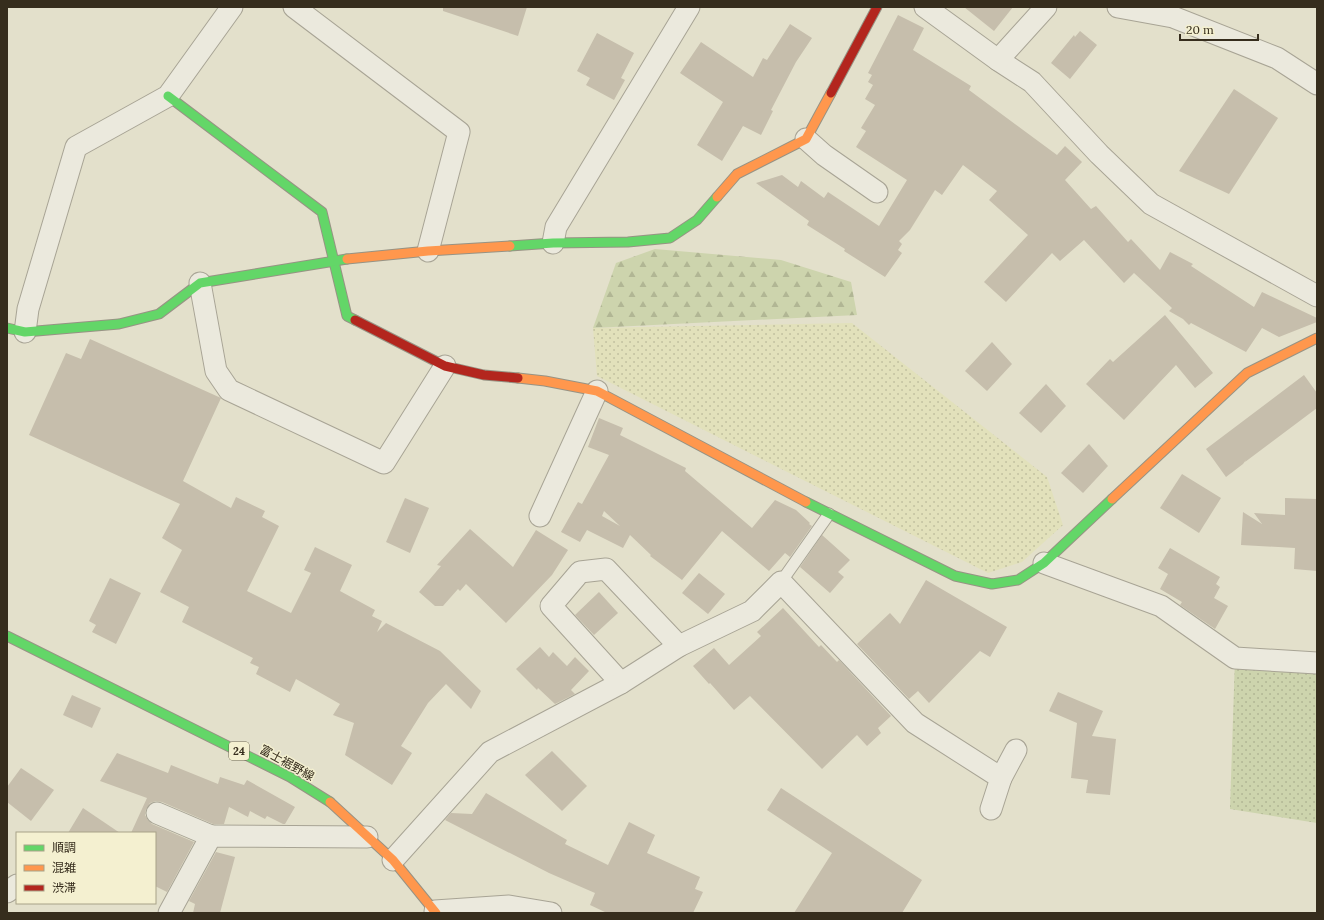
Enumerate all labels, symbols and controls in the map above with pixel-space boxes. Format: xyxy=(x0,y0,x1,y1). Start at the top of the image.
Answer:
scale bar xyxy=(1180,16,1258,42)
text: 20 m xyxy=(1186,22,1214,37)
street label: 富士裾野線 xyxy=(257,741,317,784)
road number: 24 xyxy=(229,742,249,760)
legend xyxy=(16,832,156,904)
text: 順調 xyxy=(52,840,76,855)
text: 混雑 xyxy=(52,860,76,875)
text: 渋滞 xyxy=(52,880,76,895)

